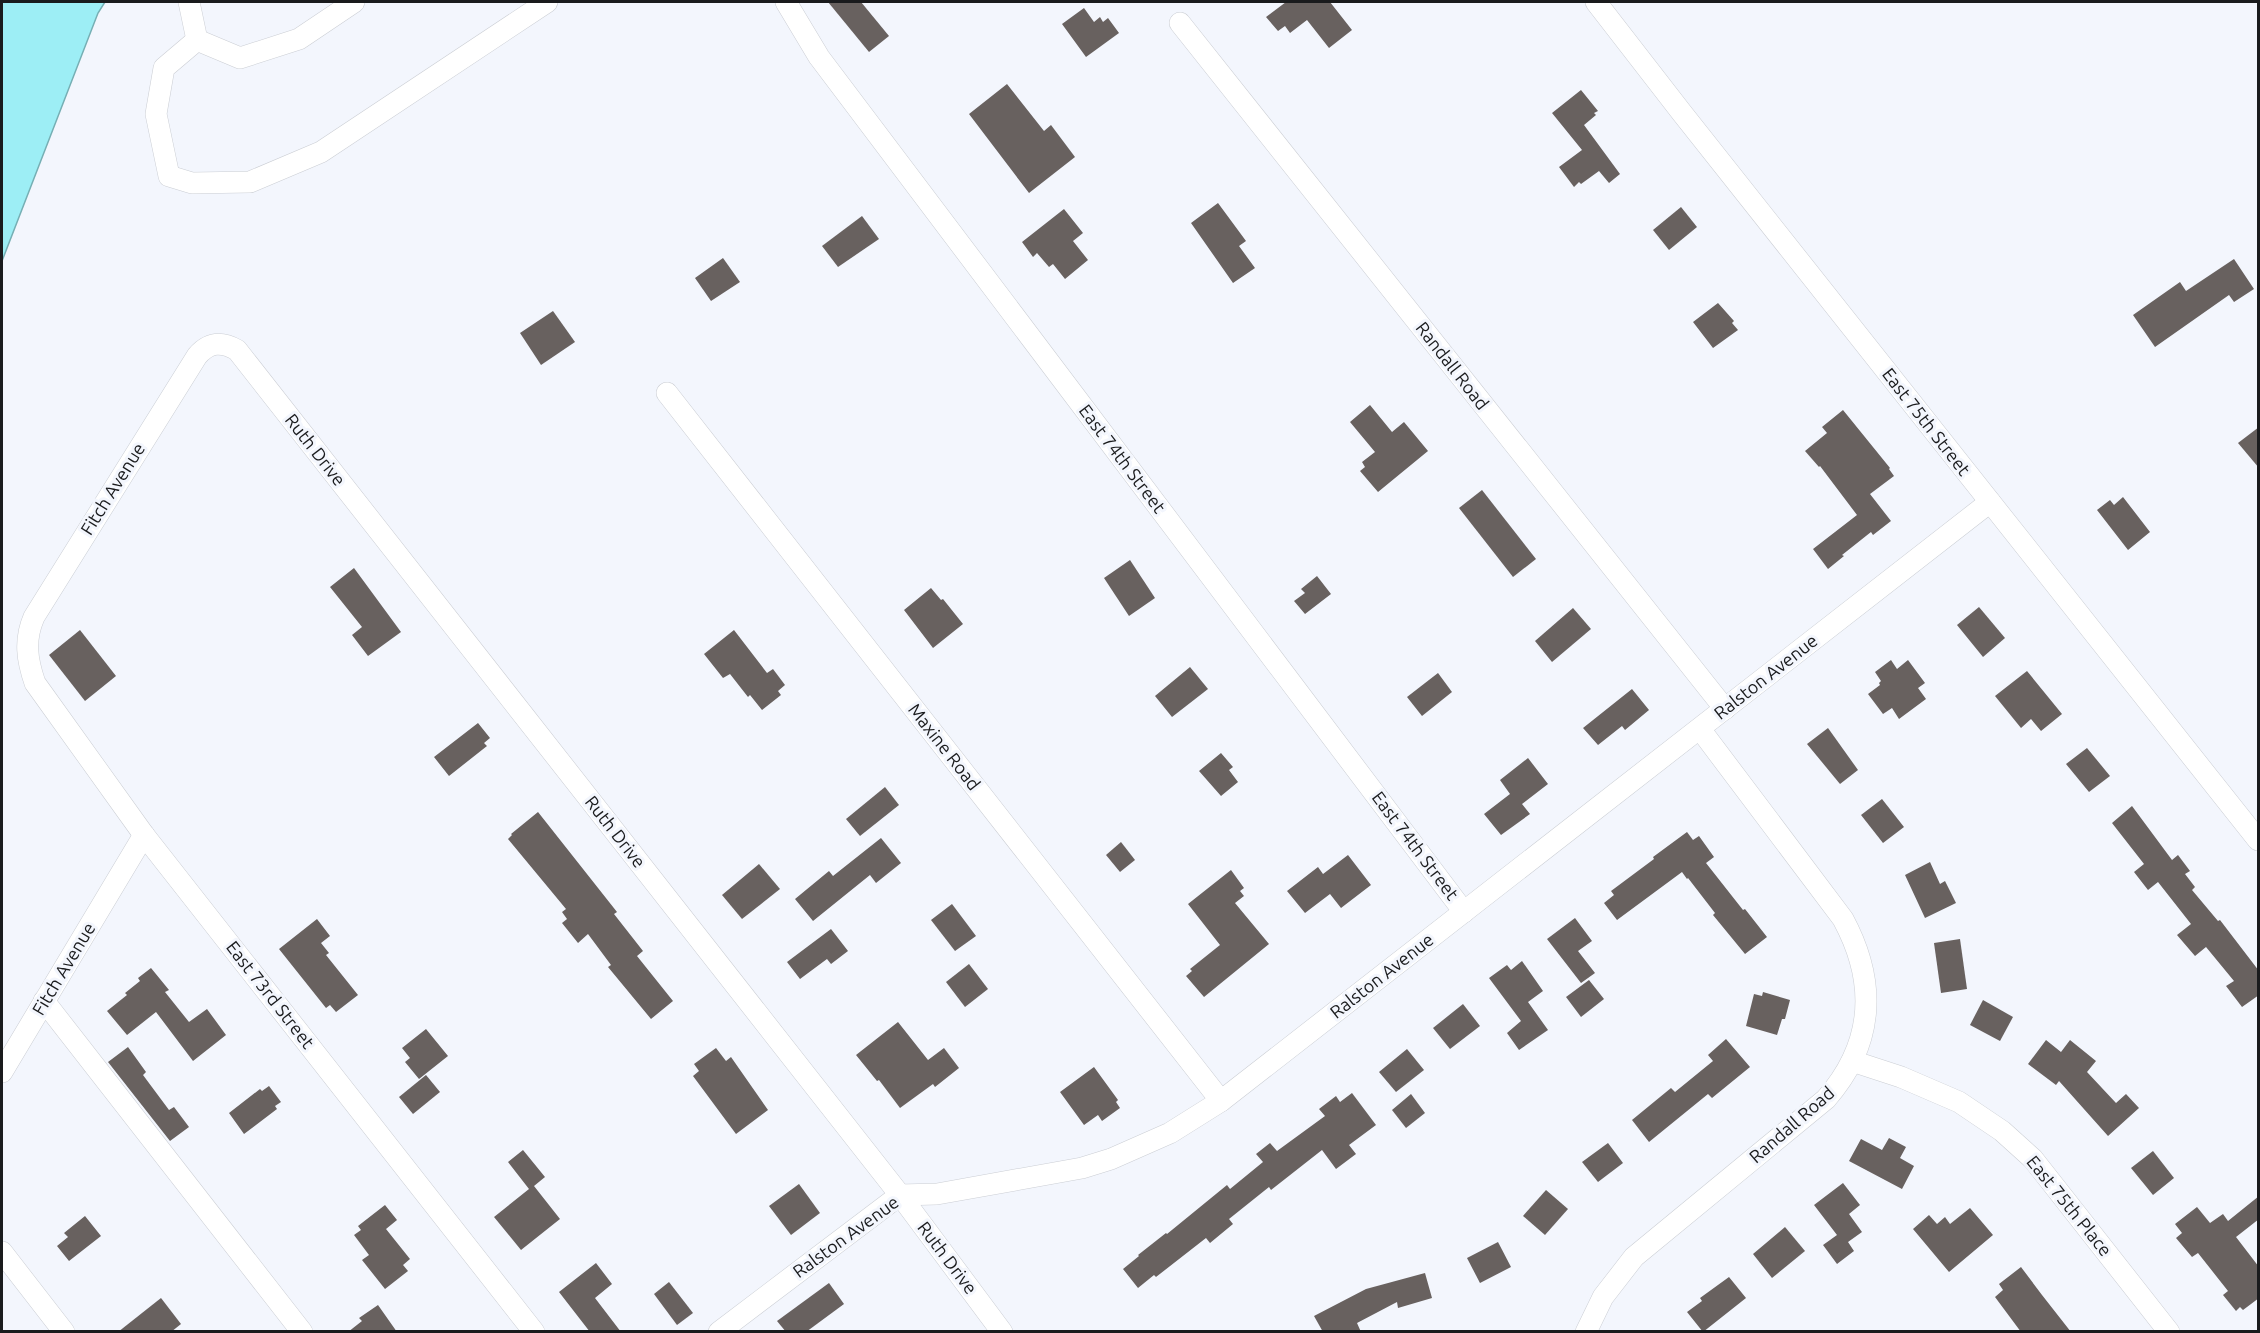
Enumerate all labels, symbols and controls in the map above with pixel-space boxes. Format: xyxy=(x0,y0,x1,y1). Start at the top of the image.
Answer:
street label: Randall Road xyxy=(1412,318,1493,413)
street label: East 75th Street xyxy=(1879,364,1975,479)
street label: East 74th Street xyxy=(1076,400,1170,516)
street label: Ruth Drive xyxy=(282,410,350,489)
street label: Fitch Avenue xyxy=(76,439,148,538)
street label: Ralston Avenue xyxy=(1710,630,1821,723)
street label: Maxine Road xyxy=(905,699,985,794)
street label: East 74th Street xyxy=(1369,787,1463,903)
street label: Ruth Drive xyxy=(582,792,650,871)
street label: Fitch Avenue xyxy=(28,919,99,1018)
street label: Ralston Avenue xyxy=(1326,929,1437,1022)
street label: East 73rd Street xyxy=(223,937,319,1052)
street label: Randall Road xyxy=(1745,1082,1838,1166)
street label: East 75th Place xyxy=(2023,1151,2116,1260)
street label: Ralston Avenue xyxy=(789,1191,902,1281)
street label: Ruth Drive xyxy=(914,1217,982,1298)

